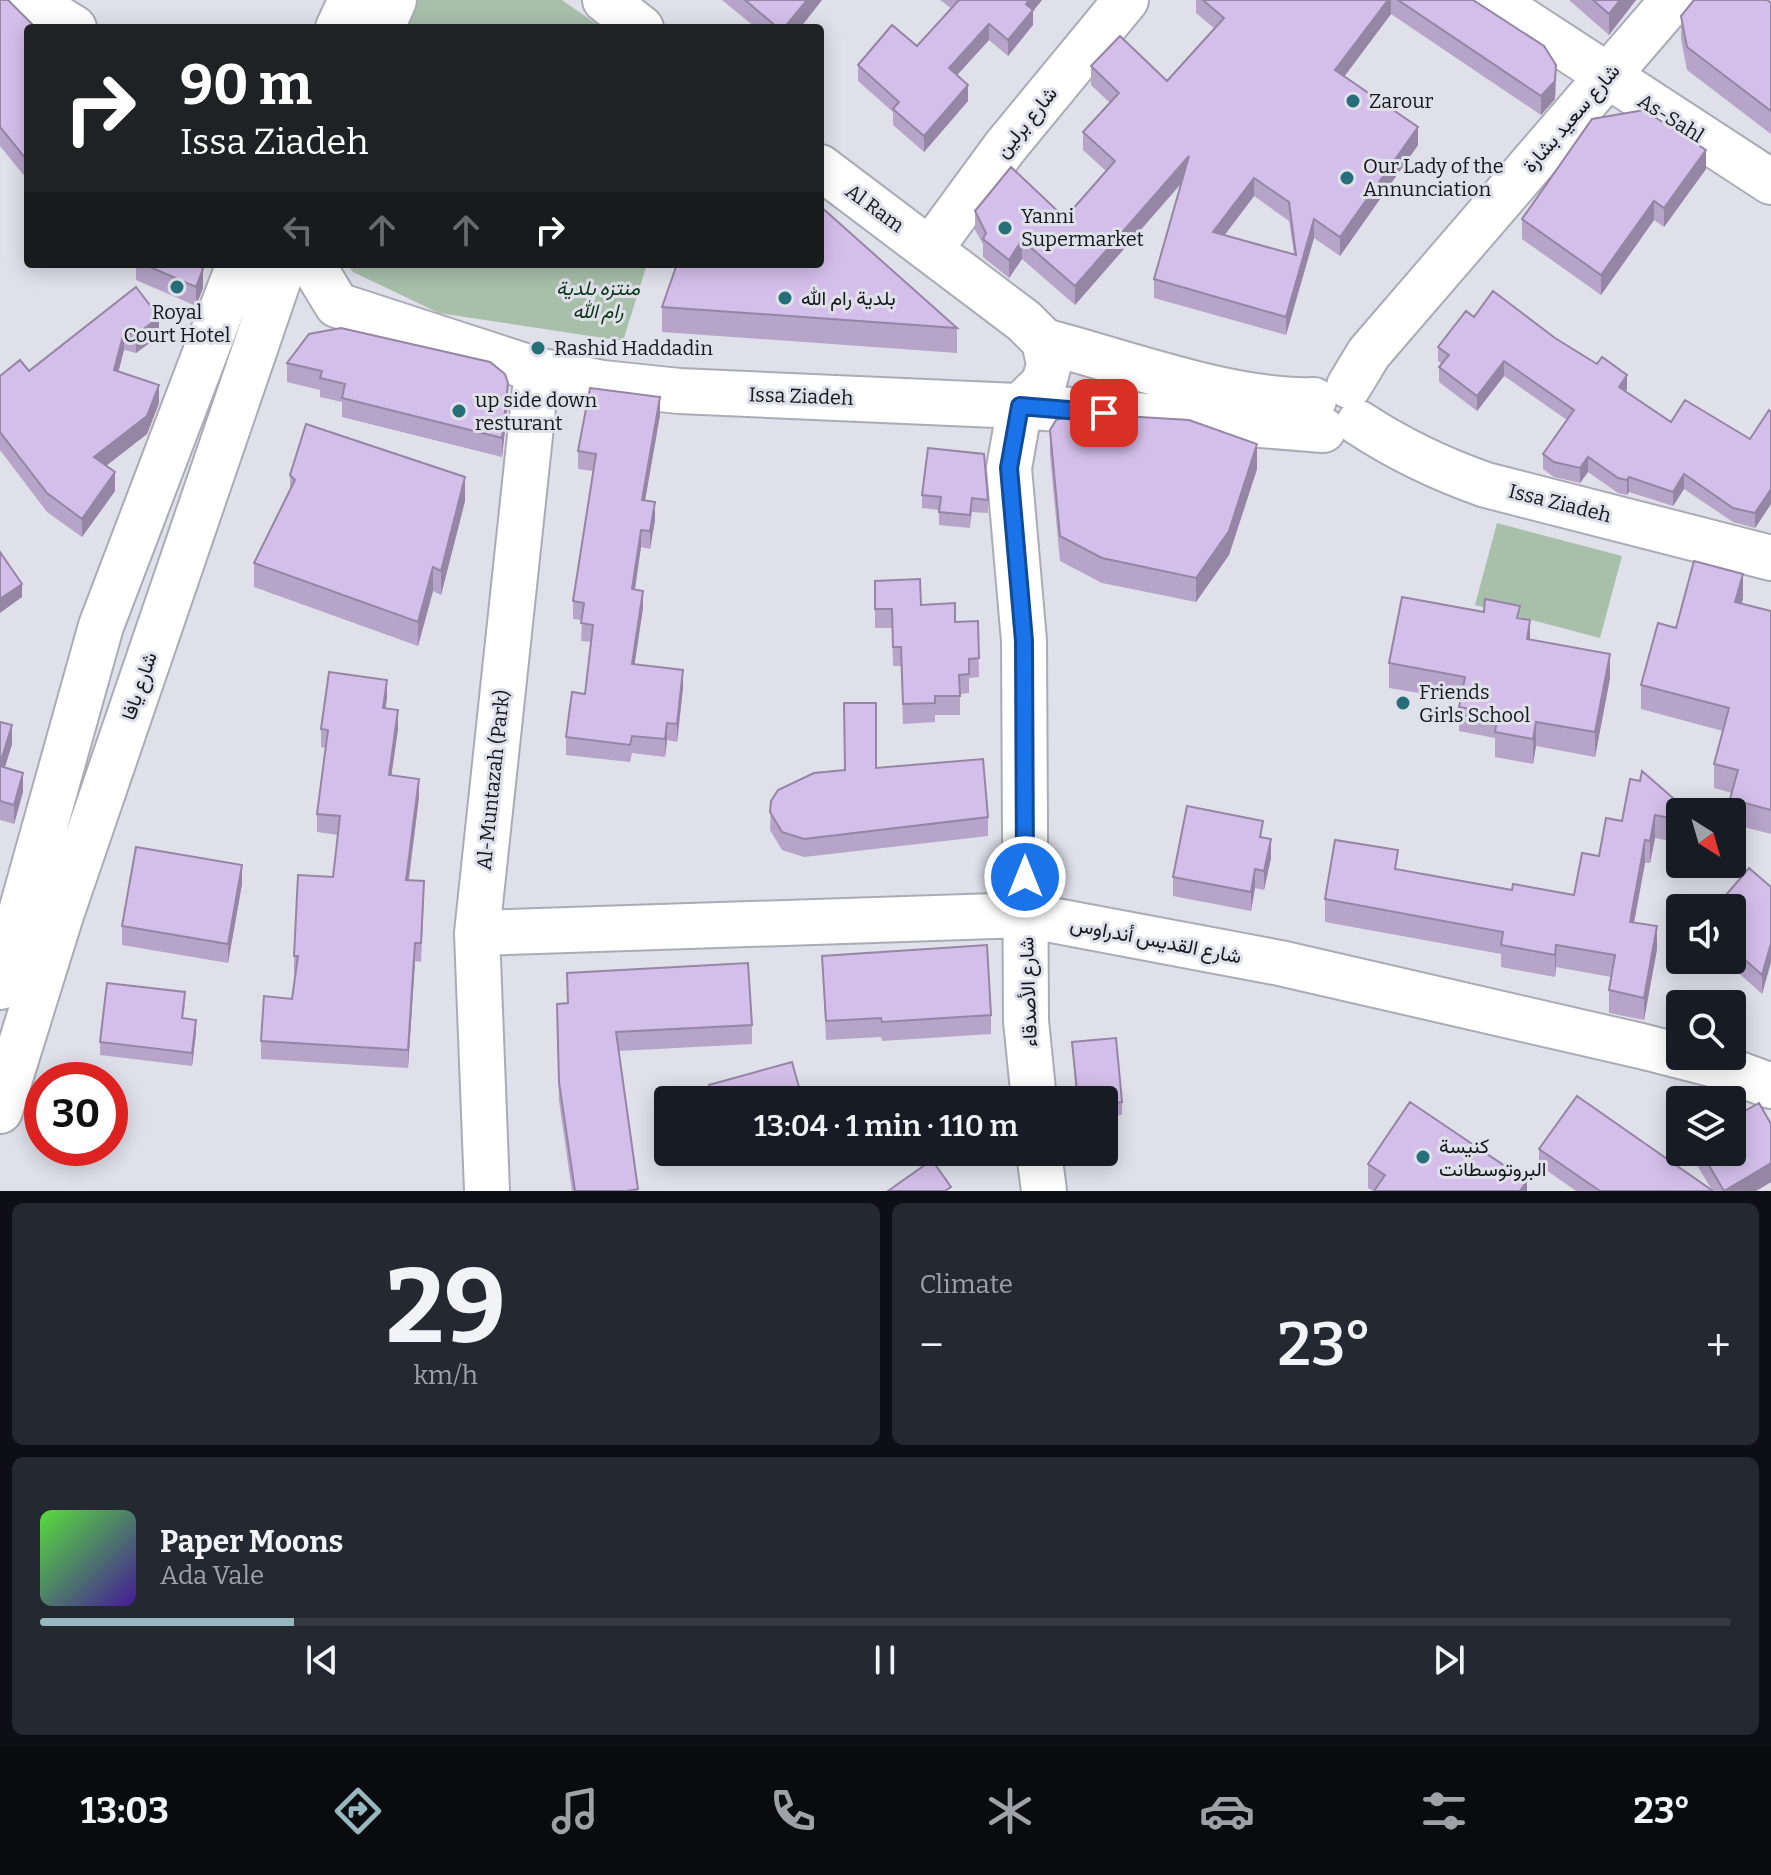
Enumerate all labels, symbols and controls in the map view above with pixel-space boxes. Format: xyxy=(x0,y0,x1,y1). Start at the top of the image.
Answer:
text: 90 m xyxy=(180,52,312,119)
icon: right xyxy=(48,56,152,160)
street label: شارع سعيد بشارة xyxy=(1517,59,1626,178)
street label: شارع برلين xyxy=(990,82,1064,164)
street label: As-Sahl xyxy=(1634,88,1709,148)
place label: Zarour xyxy=(1369,89,1434,113)
marker: Zarour xyxy=(1344,92,1362,110)
text: Issa Ziadeh xyxy=(180,120,369,164)
place label: Our Lady of the Annunciation xyxy=(1363,154,1504,201)
marker: Our Lady of the Annunciation xyxy=(1338,169,1356,187)
street label: Al Ram xyxy=(841,179,909,237)
place label: Yanni Supermarket xyxy=(1021,204,1144,251)
icon: left xyxy=(276,208,320,252)
icon: ahead xyxy=(360,208,404,252)
icon: ahead xyxy=(444,208,488,252)
icon: right xyxy=(528,208,572,252)
marker: Yanni Supermarket xyxy=(996,219,1014,237)
park label: منتزه بلدية رام الله xyxy=(556,276,640,325)
marker: Royal Court Hotel xyxy=(168,278,186,296)
place label: بلدية رام الله xyxy=(801,286,896,311)
marker: بلدية رام الله xyxy=(776,289,794,307)
place label: Royal Court Hotel xyxy=(123,300,231,347)
place label: Rashid Haddadin xyxy=(554,336,713,360)
marker: Rashid Haddadin xyxy=(529,339,547,357)
pin xyxy=(1070,379,1138,447)
street label: Issa Ziadeh xyxy=(748,382,854,410)
place label: up side down resturant xyxy=(475,388,597,435)
icon: arrive xyxy=(1082,391,1126,435)
marker: up side down resturant xyxy=(450,402,468,420)
street label: Issa Ziadeh xyxy=(1506,479,1614,527)
street label: شارع يافا xyxy=(116,649,164,724)
place label: Friends Girls School xyxy=(1419,680,1531,727)
street label: Al-Muntazah (Park) xyxy=(472,689,514,871)
marker: Friends Girls School xyxy=(1394,694,1412,712)
north arrow xyxy=(1666,798,1746,878)
map controls xyxy=(1666,798,1746,1166)
position arrow xyxy=(983,835,1067,919)
button: sound xyxy=(1666,894,1746,974)
street label: شارع القديس أندراوس xyxy=(1068,912,1244,970)
street label: شارع الأصدقاء xyxy=(1014,937,1044,1047)
button: search xyxy=(1666,990,1746,1070)
speed limit sign: 30 xyxy=(24,1062,128,1166)
button: layers xyxy=(1666,1086,1746,1166)
text: 13:04 · 1 min · 110 m xyxy=(754,1108,1018,1144)
place label: كنيسة البروتوسطانت xyxy=(1439,1134,1546,1182)
marker: كنيسة البروتوسطانت xyxy=(1414,1148,1432,1166)
text: 29 xyxy=(386,1245,506,1370)
text: Climate xyxy=(920,1269,1013,1300)
text: 23° xyxy=(1278,1309,1372,1381)
text: − xyxy=(920,1319,944,1372)
text: + xyxy=(1706,1319,1731,1372)
text: km/h xyxy=(414,1360,478,1391)
text: Paper Moons xyxy=(160,1524,343,1560)
text: Ada Vale xyxy=(160,1560,264,1591)
icon: previous xyxy=(300,1638,344,1682)
icon: pause xyxy=(863,1638,907,1682)
icon: next xyxy=(1427,1638,1471,1682)
icon: directions xyxy=(330,1783,386,1839)
icon: music xyxy=(547,1783,603,1839)
icon: phone xyxy=(765,1783,821,1839)
icon: climate xyxy=(982,1783,1038,1839)
icon: car xyxy=(1199,1783,1255,1839)
icon: filters xyxy=(1416,1783,1472,1839)
text: 13:03 xyxy=(81,1789,169,1833)
text: 23° xyxy=(1633,1789,1690,1833)

